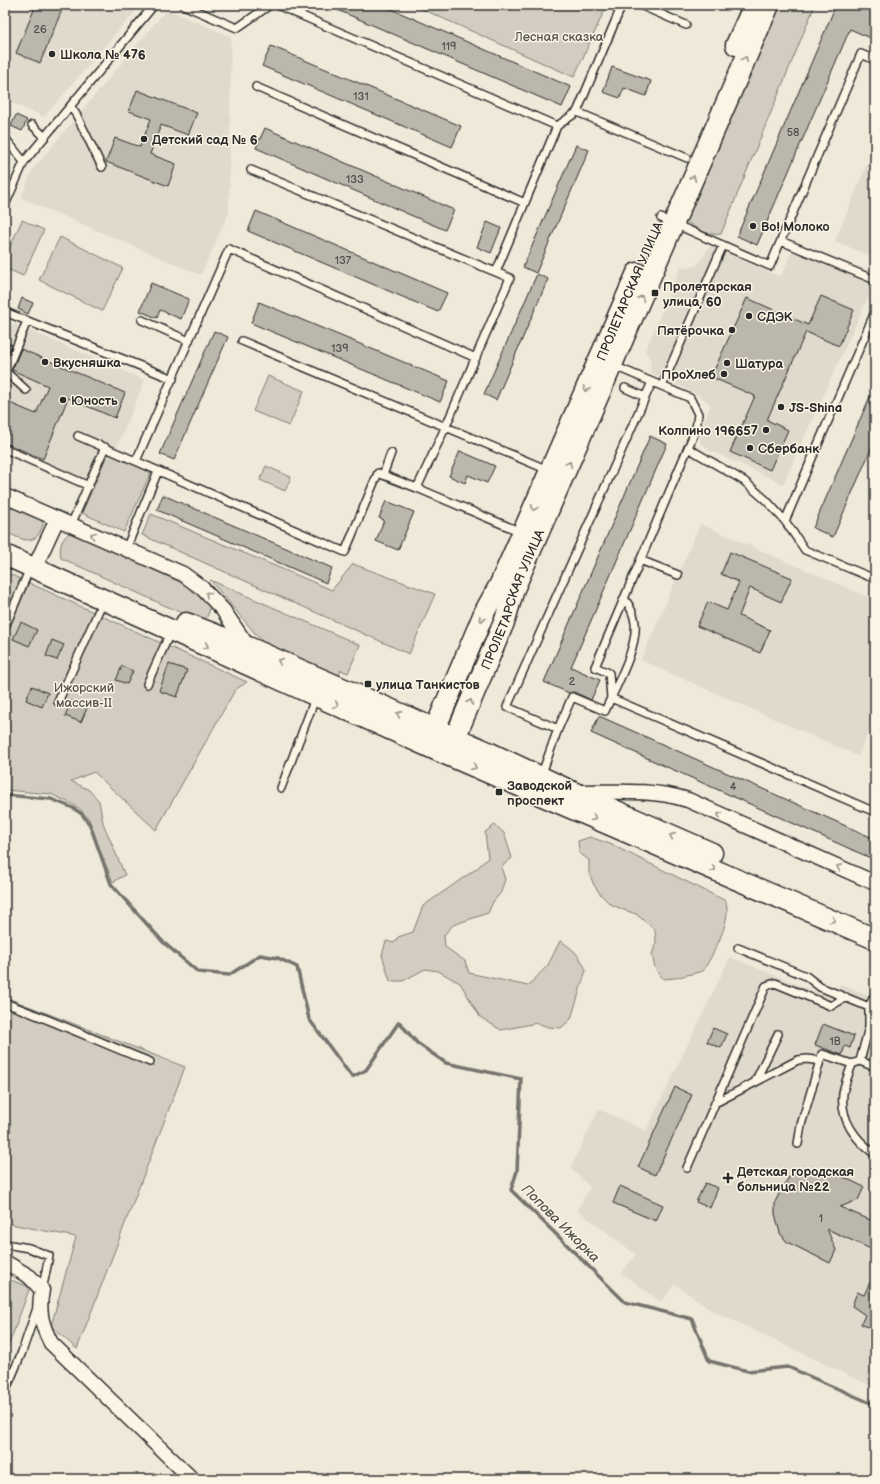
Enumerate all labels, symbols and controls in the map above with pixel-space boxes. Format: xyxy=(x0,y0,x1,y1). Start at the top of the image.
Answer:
house number: 26 xyxy=(33,23,47,36)
park label: Лесная сказка xyxy=(513,29,604,45)
house number: 119 xyxy=(442,40,456,53)
place label: Школа № 476 xyxy=(60,47,146,63)
marker: Школа № 476 xyxy=(47,49,57,59)
one-way arrow xyxy=(740,56,748,64)
house number: 131 xyxy=(353,90,369,103)
house number: 58 xyxy=(787,126,799,139)
place label: Детский сад № 6 xyxy=(152,132,258,148)
marker: Детский сад № 6 xyxy=(139,134,149,144)
house number: 133 xyxy=(346,173,364,186)
one-way arrow xyxy=(688,175,696,183)
street label: ПРОЛЕТАРСКАЯ УЛИЦА xyxy=(593,219,667,363)
place label: Во! Молоко xyxy=(761,219,830,235)
marker: Во! Молоко xyxy=(748,221,758,231)
house number: 137 xyxy=(335,254,352,267)
place label: Пролетарская улица, 60 xyxy=(663,279,752,310)
marker: Пролетарская улица, 60 xyxy=(650,288,660,298)
one-way arrow xyxy=(637,294,645,301)
place label: СДЭК xyxy=(757,309,793,325)
marker: СДЭК xyxy=(744,311,754,321)
place label: Пятёрочка xyxy=(657,323,724,339)
marker: Пятёрочка xyxy=(727,325,737,335)
house number: 139 xyxy=(331,342,349,355)
place label: Вкусняшка xyxy=(53,355,121,371)
place label: Шатура xyxy=(735,356,783,372)
marker: Вкусняшка xyxy=(40,357,50,367)
marker: Шатура xyxy=(722,358,732,368)
place label: ПроХлеб xyxy=(661,367,716,383)
marker: ПроХлеб xyxy=(719,369,729,379)
one-way arrow xyxy=(583,385,591,393)
place label: Юность xyxy=(71,393,118,409)
marker: Юность xyxy=(58,395,68,405)
place label: JS-Shina xyxy=(789,400,842,416)
marker: JS-Shina xyxy=(776,402,786,412)
place label: Колпино 196657 xyxy=(658,423,758,439)
marker: Колпино 196657 xyxy=(761,425,771,435)
place label: Сбербанк xyxy=(758,441,820,457)
marker: Сбербанк xyxy=(745,443,755,453)
one-way arrow xyxy=(564,460,572,468)
one-way arrow xyxy=(531,504,539,512)
street label: ПРОЛЕТАРСКАЯ УЛИЦА xyxy=(478,527,548,672)
one-way arrow xyxy=(90,532,97,540)
one-way arrow xyxy=(205,591,212,599)
one-way arrow xyxy=(479,614,487,622)
one-way arrow xyxy=(202,641,210,649)
one-way arrow xyxy=(277,658,284,666)
house number: 2 xyxy=(569,675,576,688)
place label: улица Танкистов xyxy=(376,677,480,693)
marker: улица Танкистов xyxy=(363,679,373,689)
park label: Ижорский массив-II xyxy=(54,680,114,711)
one-way arrow xyxy=(465,699,473,706)
one-way arrow xyxy=(332,700,340,708)
one-way arrow xyxy=(396,711,404,719)
one-way arrow xyxy=(471,762,478,770)
place label: Заводской проспект xyxy=(507,778,572,809)
house number: 4 xyxy=(730,780,737,793)
marker: Заводской проспект xyxy=(494,787,504,797)
one-way arrow xyxy=(717,812,725,820)
one-way arrow xyxy=(589,813,597,821)
one-way arrow xyxy=(669,833,677,841)
one-way arrow xyxy=(709,864,717,872)
one-way arrow xyxy=(836,864,844,872)
one-way arrow xyxy=(828,915,836,923)
house number: 1В xyxy=(829,1035,841,1048)
place label: Детская городская больница №22 xyxy=(737,1164,854,1195)
marker: Детская городская больница №22 xyxy=(722,1172,734,1184)
water label: Попова Ижорка xyxy=(518,1181,603,1266)
house number: 1 xyxy=(819,1212,823,1225)

